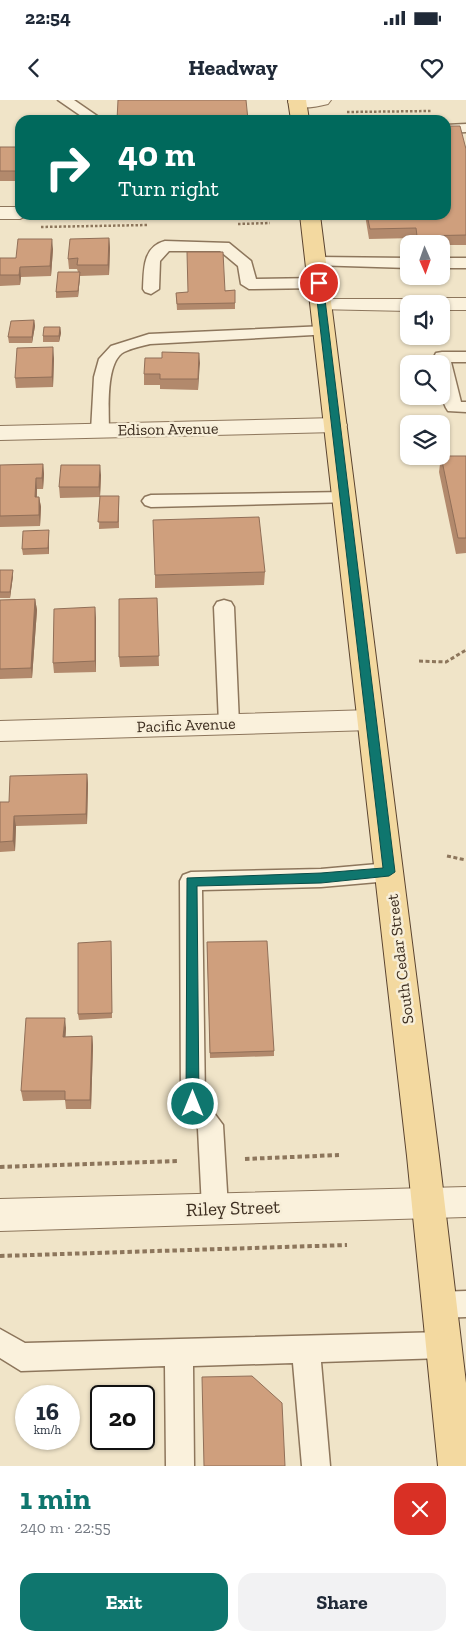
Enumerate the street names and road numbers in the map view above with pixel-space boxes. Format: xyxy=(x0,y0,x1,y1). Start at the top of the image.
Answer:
street label: Edison Avenue xyxy=(117,419,219,439)
street label: Pacific Avenue xyxy=(136,714,236,736)
street label: South Cedar Street xyxy=(383,893,417,1025)
street label: Riley Street xyxy=(185,1195,281,1221)

